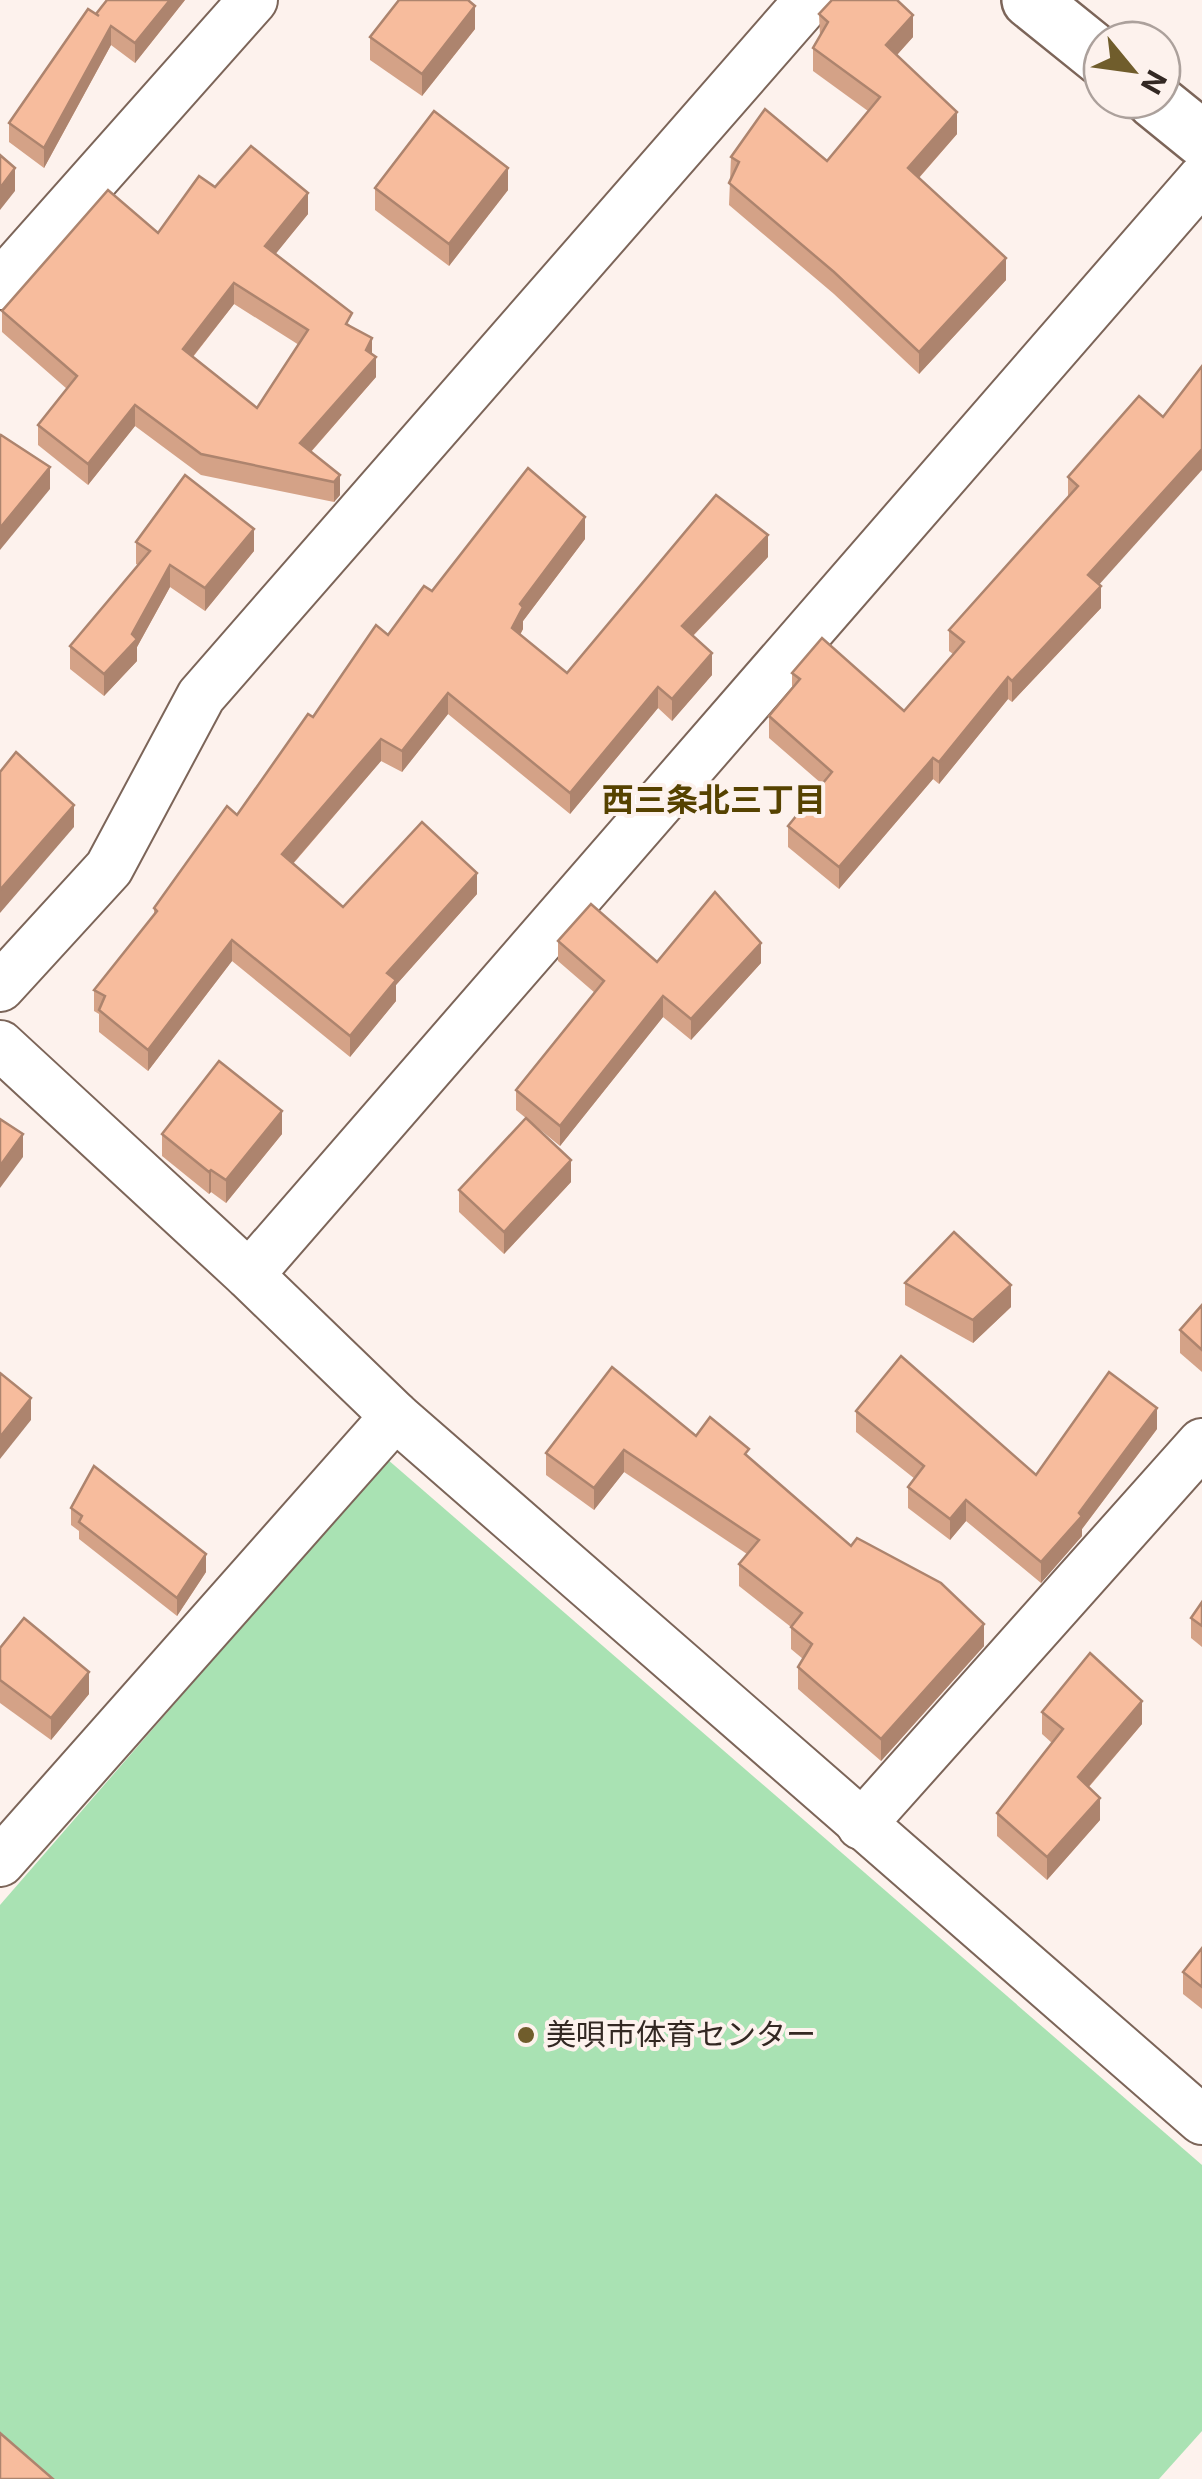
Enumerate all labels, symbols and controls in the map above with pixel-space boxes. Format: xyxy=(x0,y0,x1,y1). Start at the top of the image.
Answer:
north arrow xyxy=(1082,20,1182,120)
text: N xyxy=(1134,65,1174,100)
district label: 西三条北三丁目 xyxy=(602,780,826,819)
place label: 美唄市体育センター xyxy=(546,2016,816,2052)
marker: 美唄市体育センター xyxy=(515,2024,537,2046)

